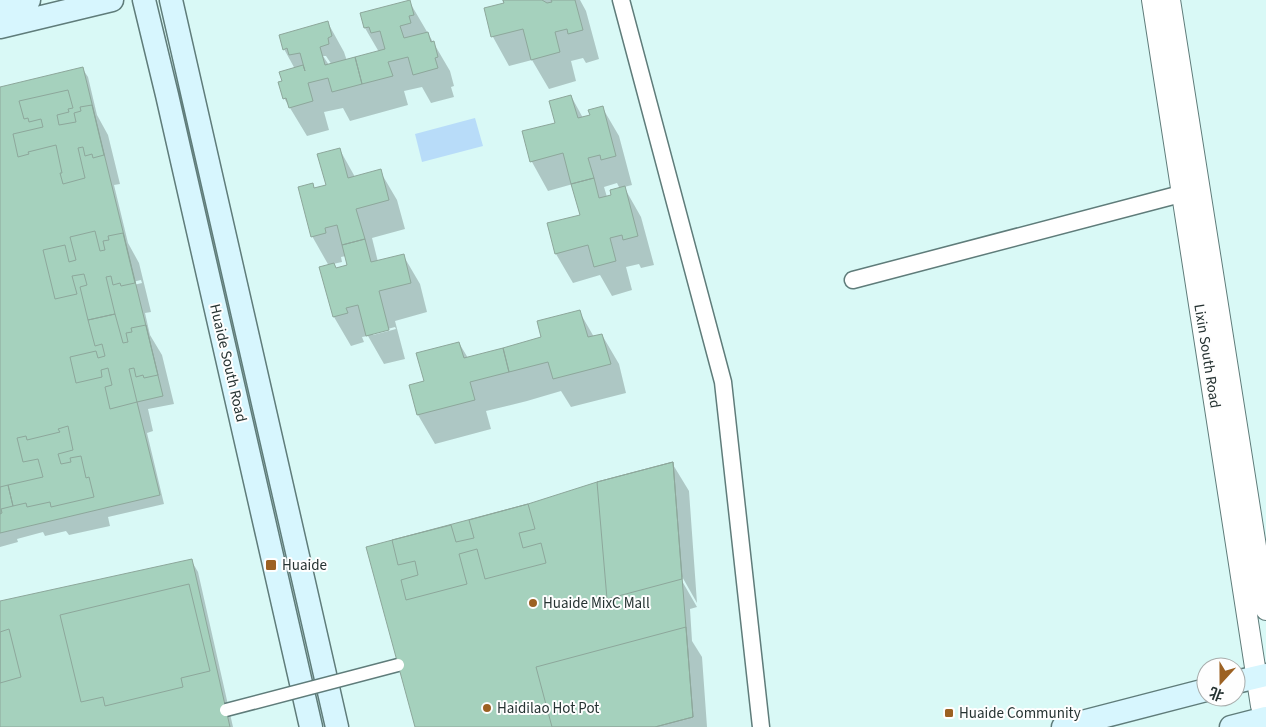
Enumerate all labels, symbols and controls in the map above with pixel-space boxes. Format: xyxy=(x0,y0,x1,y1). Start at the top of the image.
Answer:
street label: Huaide South Road xyxy=(204,302,252,424)
street label: Lixin South Road xyxy=(1188,302,1226,410)
place label: Huaide xyxy=(282,555,327,576)
marker: Huaide xyxy=(264,558,278,572)
place label: Huaide MixC Mall xyxy=(543,593,650,614)
marker: Huaide MixC Mall xyxy=(527,597,539,609)
north arrow xyxy=(1196,657,1246,707)
text: 北 xyxy=(1207,681,1227,705)
place label: Haidilao Hot Pot xyxy=(497,698,599,719)
marker: Haidilao Hot Pot xyxy=(481,702,493,714)
place label: Huaide Community xyxy=(959,703,1081,724)
marker: Huaide Community xyxy=(943,707,955,719)

